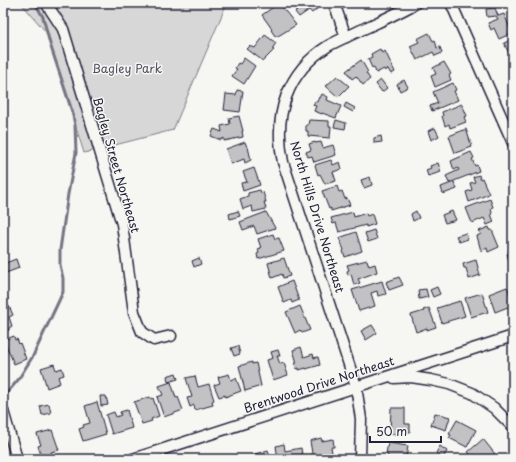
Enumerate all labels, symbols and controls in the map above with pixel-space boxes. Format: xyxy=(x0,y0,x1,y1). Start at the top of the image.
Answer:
park label: Bagley Park xyxy=(92,59,162,77)
street label: Bagley Street Northeast xyxy=(89,95,145,235)
street label: North Hills Drive Northeast xyxy=(286,139,350,295)
street label: Brentwood Drive Northeast xyxy=(241,351,396,417)
scale bar xyxy=(370,418,441,444)
text: 50 m xyxy=(376,422,407,440)

